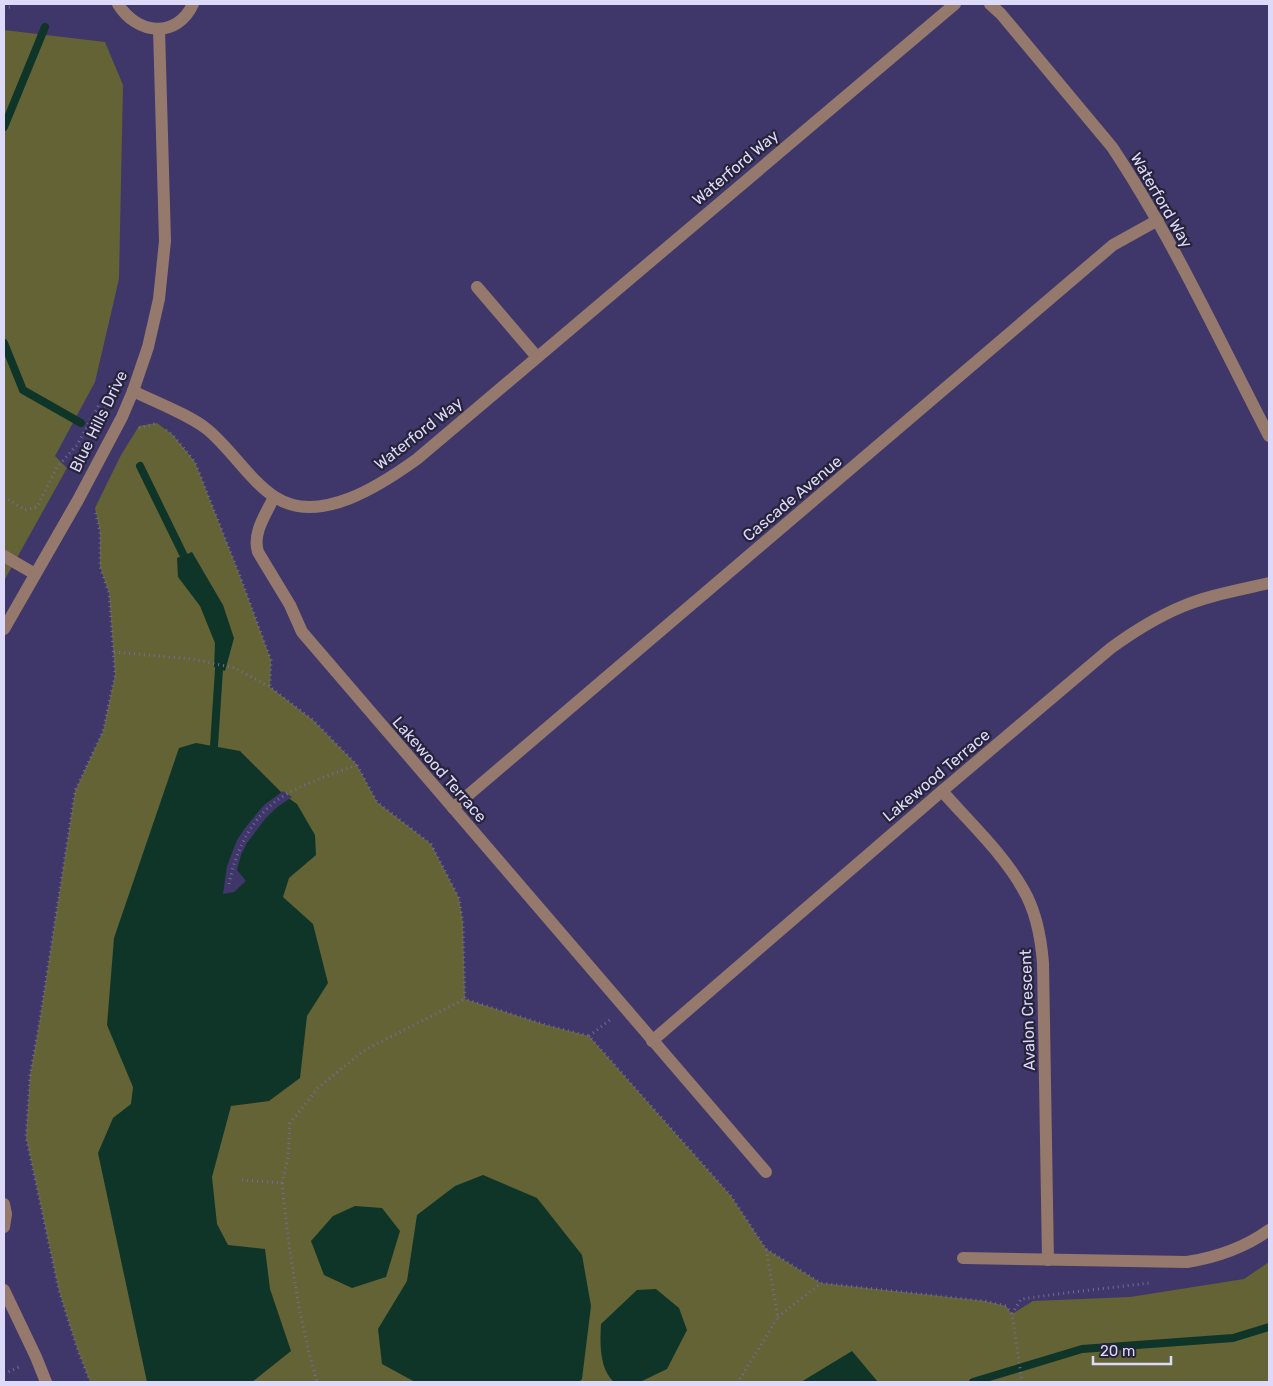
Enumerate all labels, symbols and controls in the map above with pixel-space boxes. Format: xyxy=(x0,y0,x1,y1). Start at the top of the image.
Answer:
street label: Waterford Way xyxy=(688,126,782,209)
street label: Waterford Way xyxy=(1127,149,1197,251)
street label: Blue Hills Drive xyxy=(66,367,131,475)
street label: Waterford Way xyxy=(370,393,466,474)
street label: Cascade Avenue xyxy=(739,451,846,545)
street label: Lakewood Terrace xyxy=(389,713,491,826)
street label: Lakewood Terrace xyxy=(879,725,994,826)
street label: Avalon Crescent xyxy=(1016,949,1039,1071)
scale bar xyxy=(1093,1334,1170,1366)
text: 20 m xyxy=(1100,1342,1135,1360)

